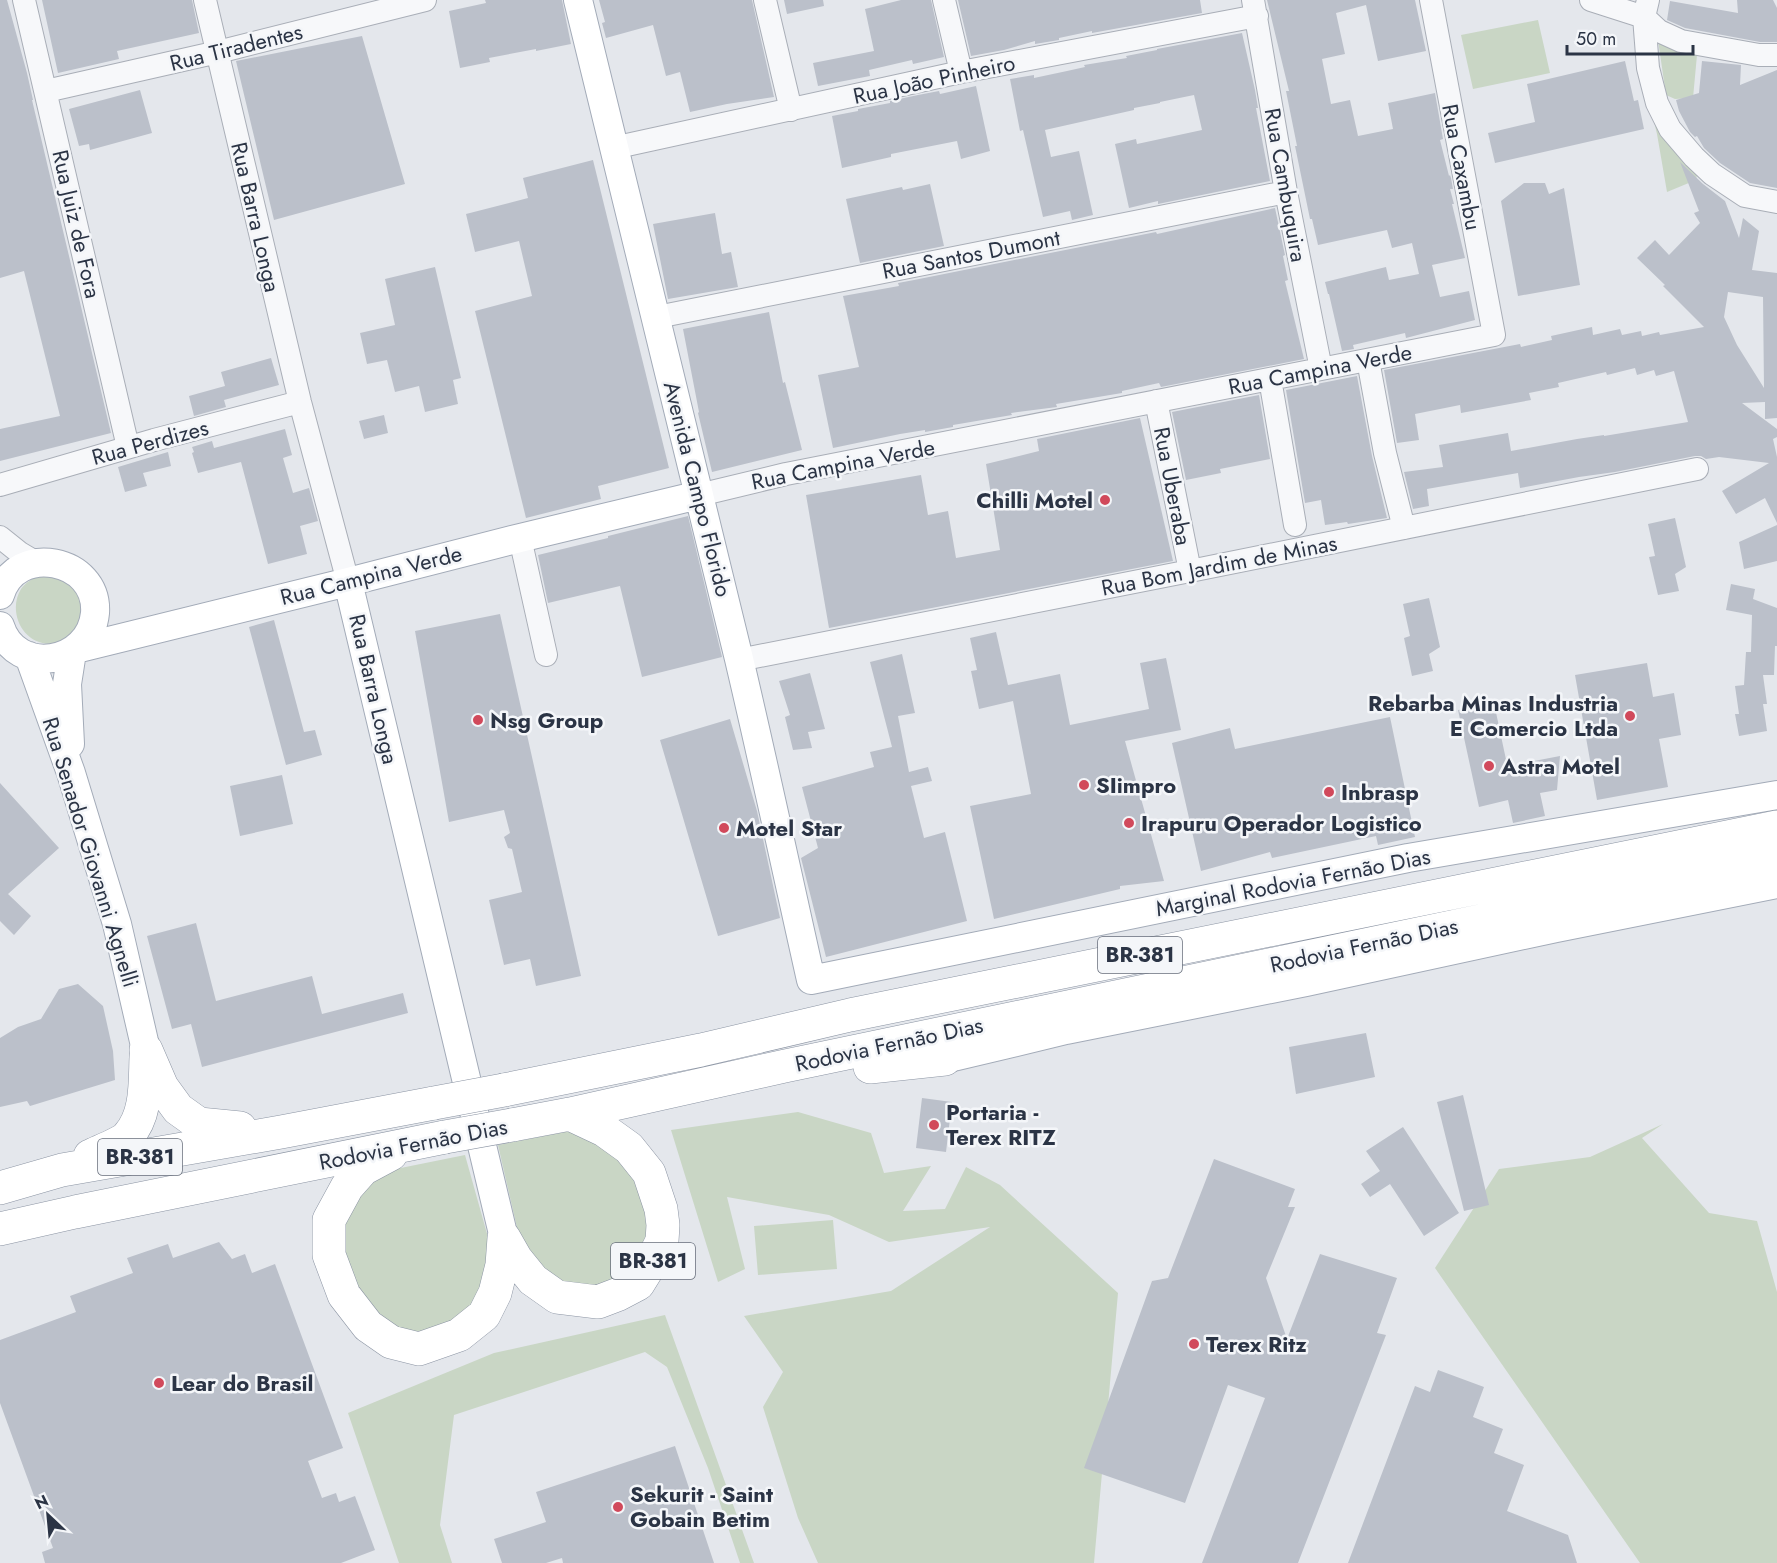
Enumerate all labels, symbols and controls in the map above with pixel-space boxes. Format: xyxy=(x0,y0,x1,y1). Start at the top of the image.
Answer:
street label: Rua Tiradentes xyxy=(166,15,306,79)
scale bar xyxy=(1567,18,1693,56)
text: 50 m xyxy=(1576,26,1616,52)
street label: Rua João Pinheiro xyxy=(850,46,1018,112)
street label: Rua Caxambu xyxy=(1434,101,1490,233)
street label: Rua Cambuquira xyxy=(1257,105,1315,265)
street label: Rua Barra Longa xyxy=(223,139,289,295)
street label: Rua Juiz de Fora xyxy=(44,147,110,301)
street label: Rua Santos Dumont xyxy=(879,221,1063,287)
street label: Rua Campina Verde xyxy=(1225,336,1415,402)
street label: Avenida Campo Florido xyxy=(656,378,740,600)
street label: Rua Perdizes xyxy=(88,411,212,473)
street label: Rua Uberaba xyxy=(1146,424,1200,548)
street label: Rua Campina Verde xyxy=(748,431,938,497)
place label: Chilli Motel xyxy=(976,484,1093,516)
marker: Chilli Motel xyxy=(1098,493,1112,507)
street label: Rua Bom Jardim de Minas xyxy=(1098,526,1340,604)
street label: Rua Campina Verde xyxy=(277,537,465,613)
street label: Rua Barra Longa xyxy=(341,611,407,767)
place label: Rebarba Minas Industria E Comercio Ltda xyxy=(1368,687,1618,744)
place label: Nsg Group xyxy=(490,704,603,736)
marker: Rebarba Minas Industria E Comercio Ltda xyxy=(1623,709,1637,723)
street label: Rua Senador Giovanni Agnelli xyxy=(35,713,147,991)
marker: Nsg Group xyxy=(471,713,485,727)
place label: Astra Motel xyxy=(1500,750,1620,782)
marker: Astra Motel xyxy=(1482,759,1496,773)
place label: SIimpro xyxy=(1096,769,1176,801)
place label: Inbrasp xyxy=(1341,776,1419,808)
marker: SIimpro xyxy=(1077,778,1091,792)
marker: Inbrasp xyxy=(1322,785,1336,799)
place label: Irapuru Operador Logistico xyxy=(1141,807,1422,839)
place label: Motel Star xyxy=(736,812,842,844)
marker: Irapuru Operador Logistico xyxy=(1122,816,1136,830)
marker: Motel Star xyxy=(717,821,731,835)
street label: Marginal Rodovia Fernão Dias xyxy=(1153,840,1433,924)
street label: Rodovia Fernão Dias xyxy=(1267,909,1461,981)
road number: BR-381 xyxy=(1098,937,1182,973)
street label: Rodovia Fernão Dias xyxy=(792,1008,986,1080)
place label: Portaria - Terex RITZ xyxy=(946,1096,1056,1153)
street label: Rodovia Fernão Dias xyxy=(316,1110,510,1178)
marker: Portaria - Terex RITZ xyxy=(927,1118,941,1132)
road number: BR-381 xyxy=(98,1139,182,1175)
road number: BR-381 xyxy=(611,1243,695,1279)
place label: Terex Ritz xyxy=(1206,1328,1307,1360)
marker: Terex Ritz xyxy=(1187,1337,1201,1351)
place label: Lear do Brasil xyxy=(171,1367,313,1399)
marker: Lear do Brasil xyxy=(152,1376,166,1390)
place label: Sekurit - Saint Gobain Betim xyxy=(630,1478,773,1535)
north arrow xyxy=(18,1485,78,1545)
text: N xyxy=(31,1489,52,1515)
marker: Sekurit - Saint Gobain Betim xyxy=(611,1500,625,1514)

